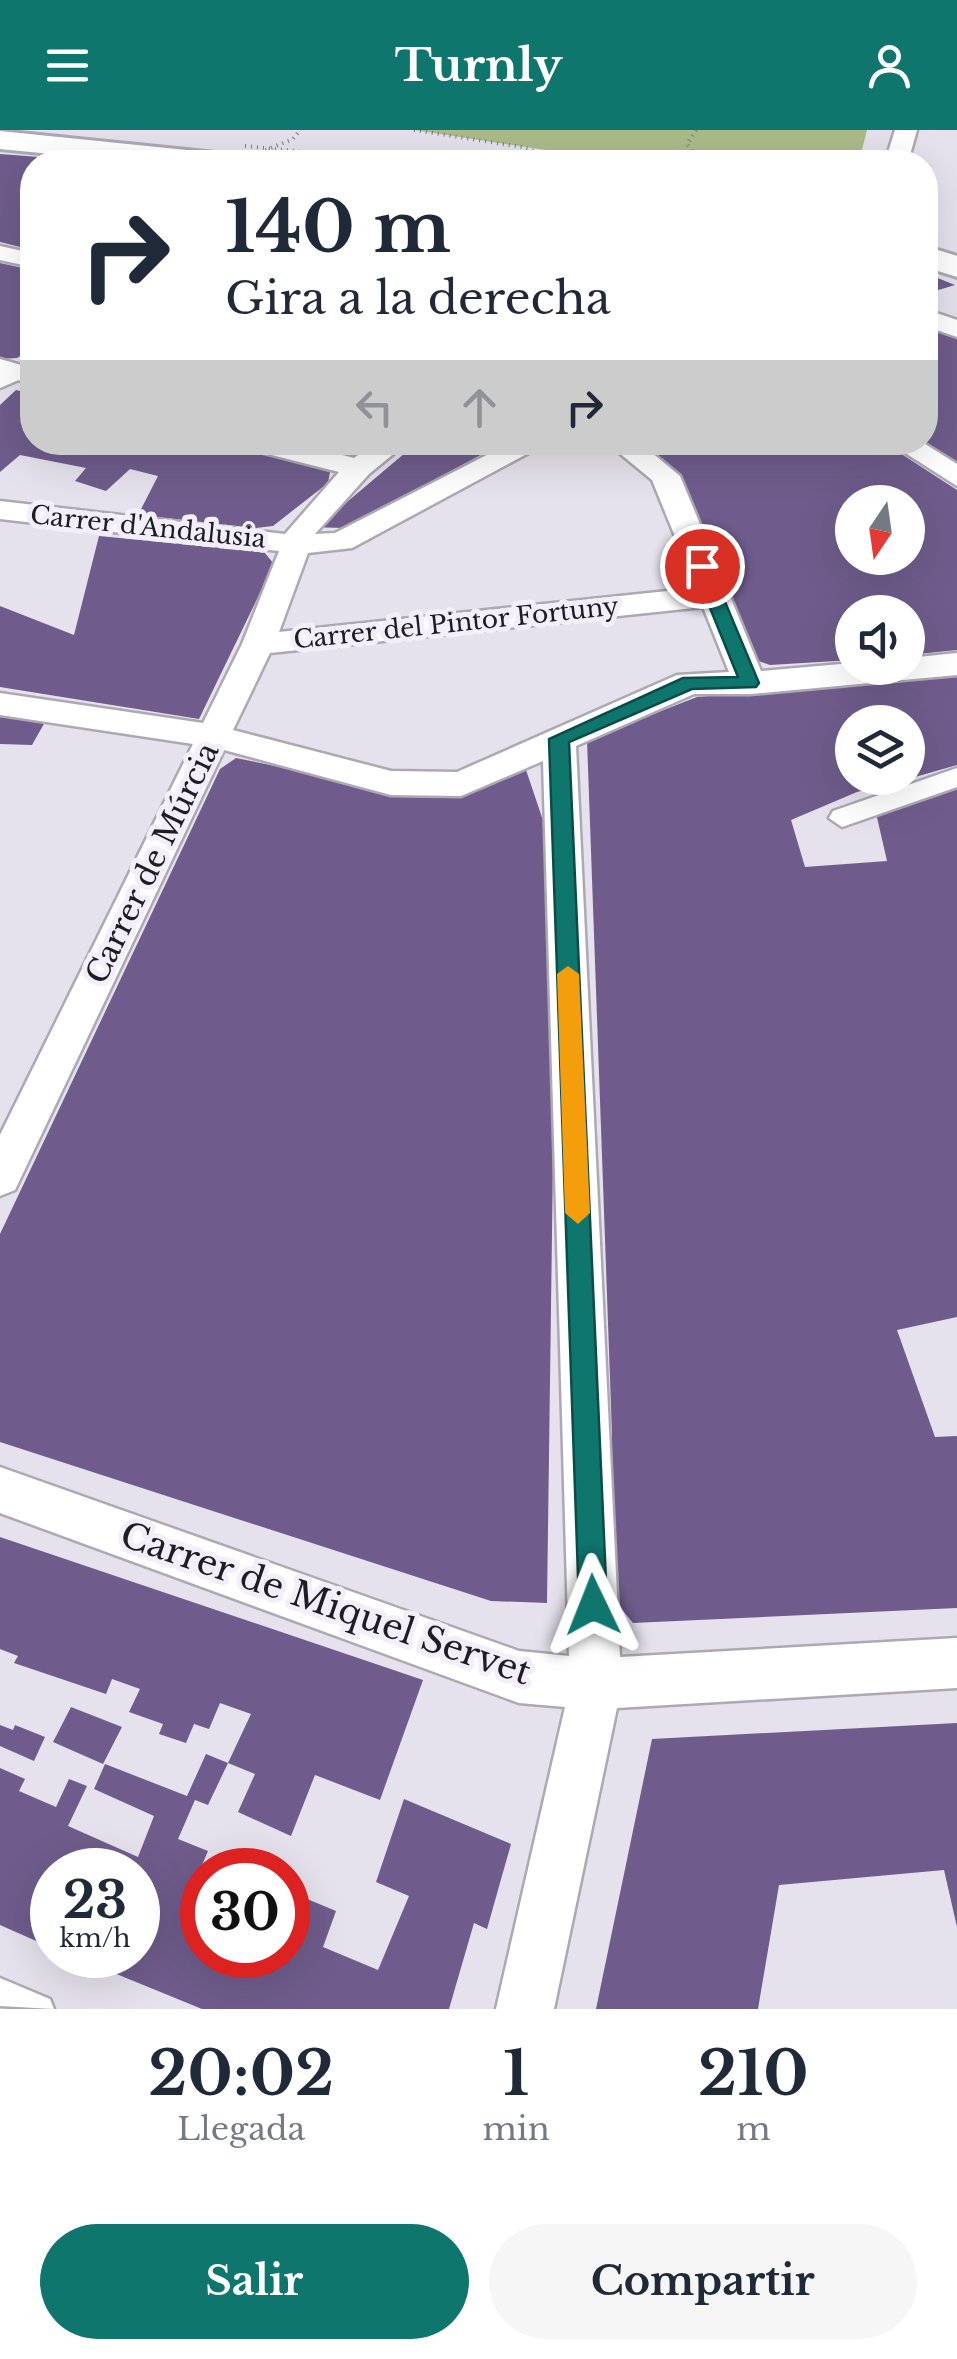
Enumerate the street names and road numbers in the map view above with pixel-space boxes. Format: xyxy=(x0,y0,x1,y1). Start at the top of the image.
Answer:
street label: Carrer d'Andalusia xyxy=(29,499,267,555)
street label: Carrer del Pintor Fortuny xyxy=(292,591,620,655)
street label: Carrer de Múrcia xyxy=(78,736,227,990)
street label: Carrer de Miquel Servet xyxy=(115,1512,537,1694)

